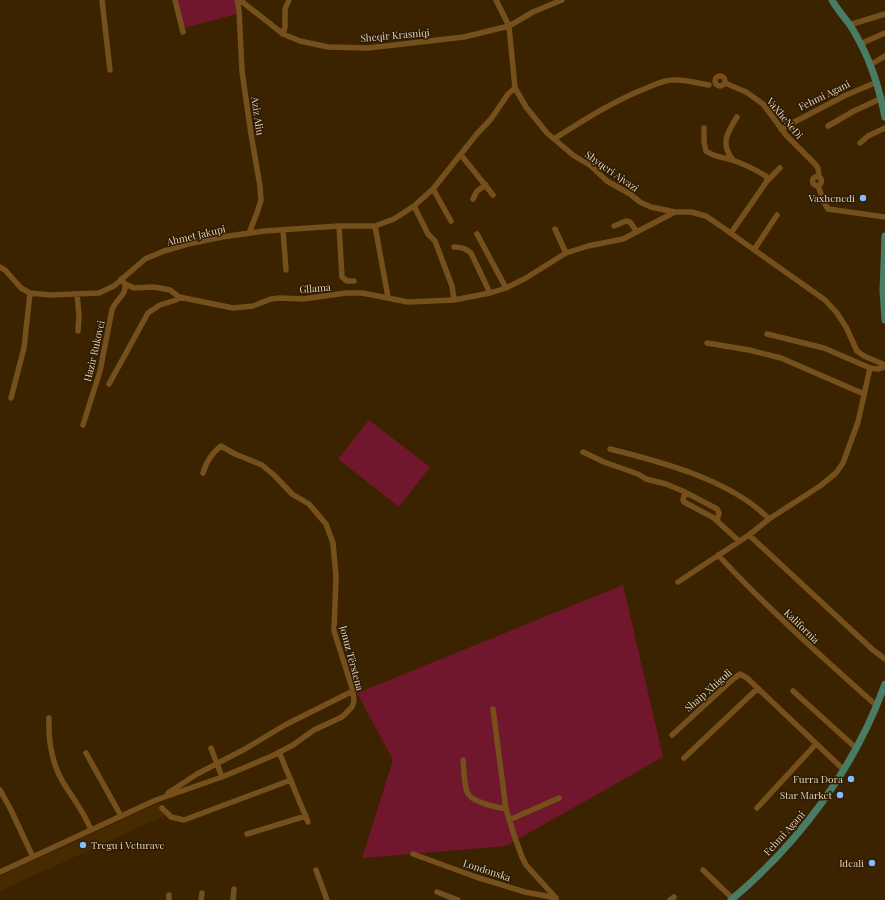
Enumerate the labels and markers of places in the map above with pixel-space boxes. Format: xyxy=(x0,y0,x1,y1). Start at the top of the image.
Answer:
place label: Vaxhenedi xyxy=(807,191,855,205)
marker: Vaxhenedi xyxy=(858,193,868,203)
place label: Furra Dora xyxy=(793,772,843,786)
marker: Furra Dora xyxy=(846,774,856,784)
place label: Star Market xyxy=(780,788,832,802)
marker: Star Market xyxy=(835,790,845,800)
place label: Tregu i Veturave xyxy=(91,838,165,852)
marker: Tregu i Veturave xyxy=(78,840,88,850)
place label: Ideali xyxy=(839,856,864,870)
marker: Ideali xyxy=(867,858,877,868)

